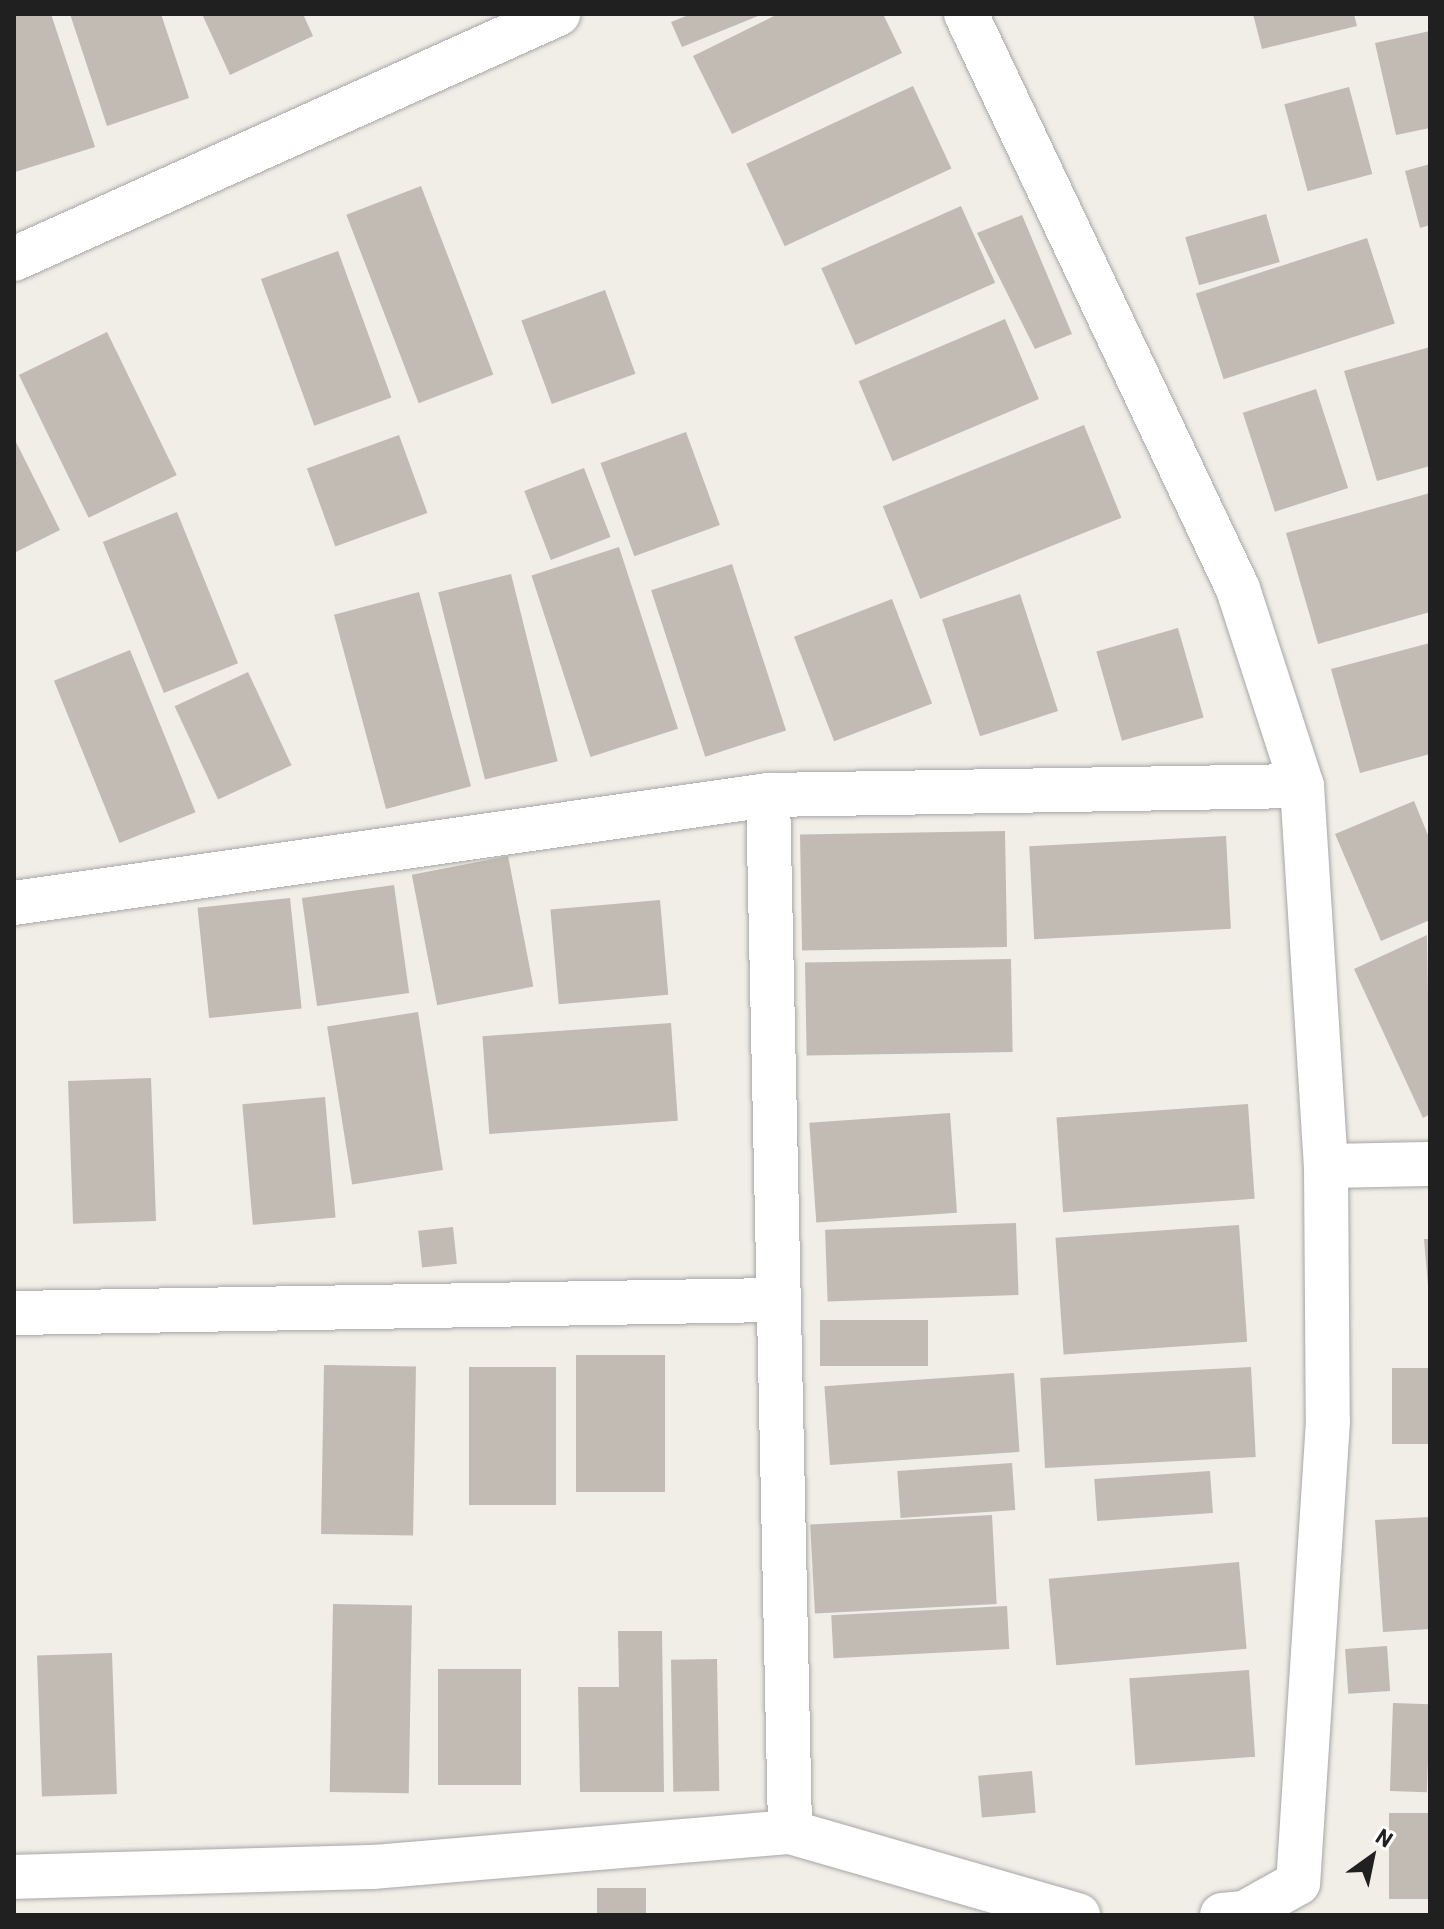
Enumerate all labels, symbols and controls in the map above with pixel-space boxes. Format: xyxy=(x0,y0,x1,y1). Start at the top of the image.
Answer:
north arrow xyxy=(1332,1817,1412,1897)
text: N xyxy=(1372,1822,1398,1852)

